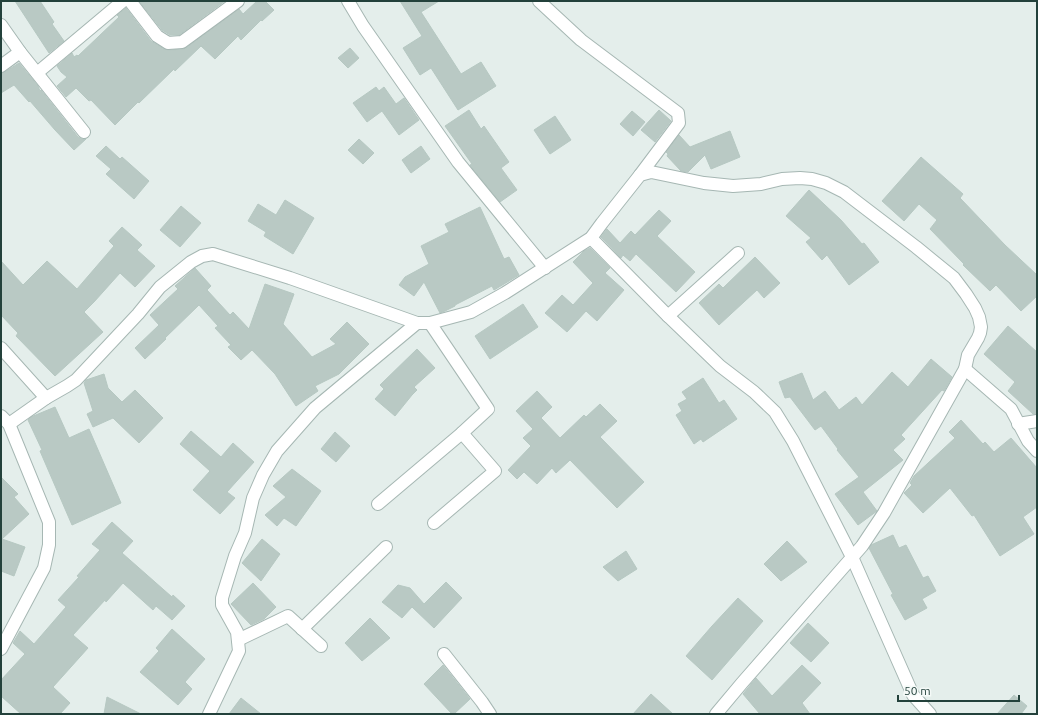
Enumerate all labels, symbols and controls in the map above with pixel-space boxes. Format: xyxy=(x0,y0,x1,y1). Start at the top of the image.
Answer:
scale bar xyxy=(898,677,1019,703)
text: 50 m xyxy=(904,684,931,697)

